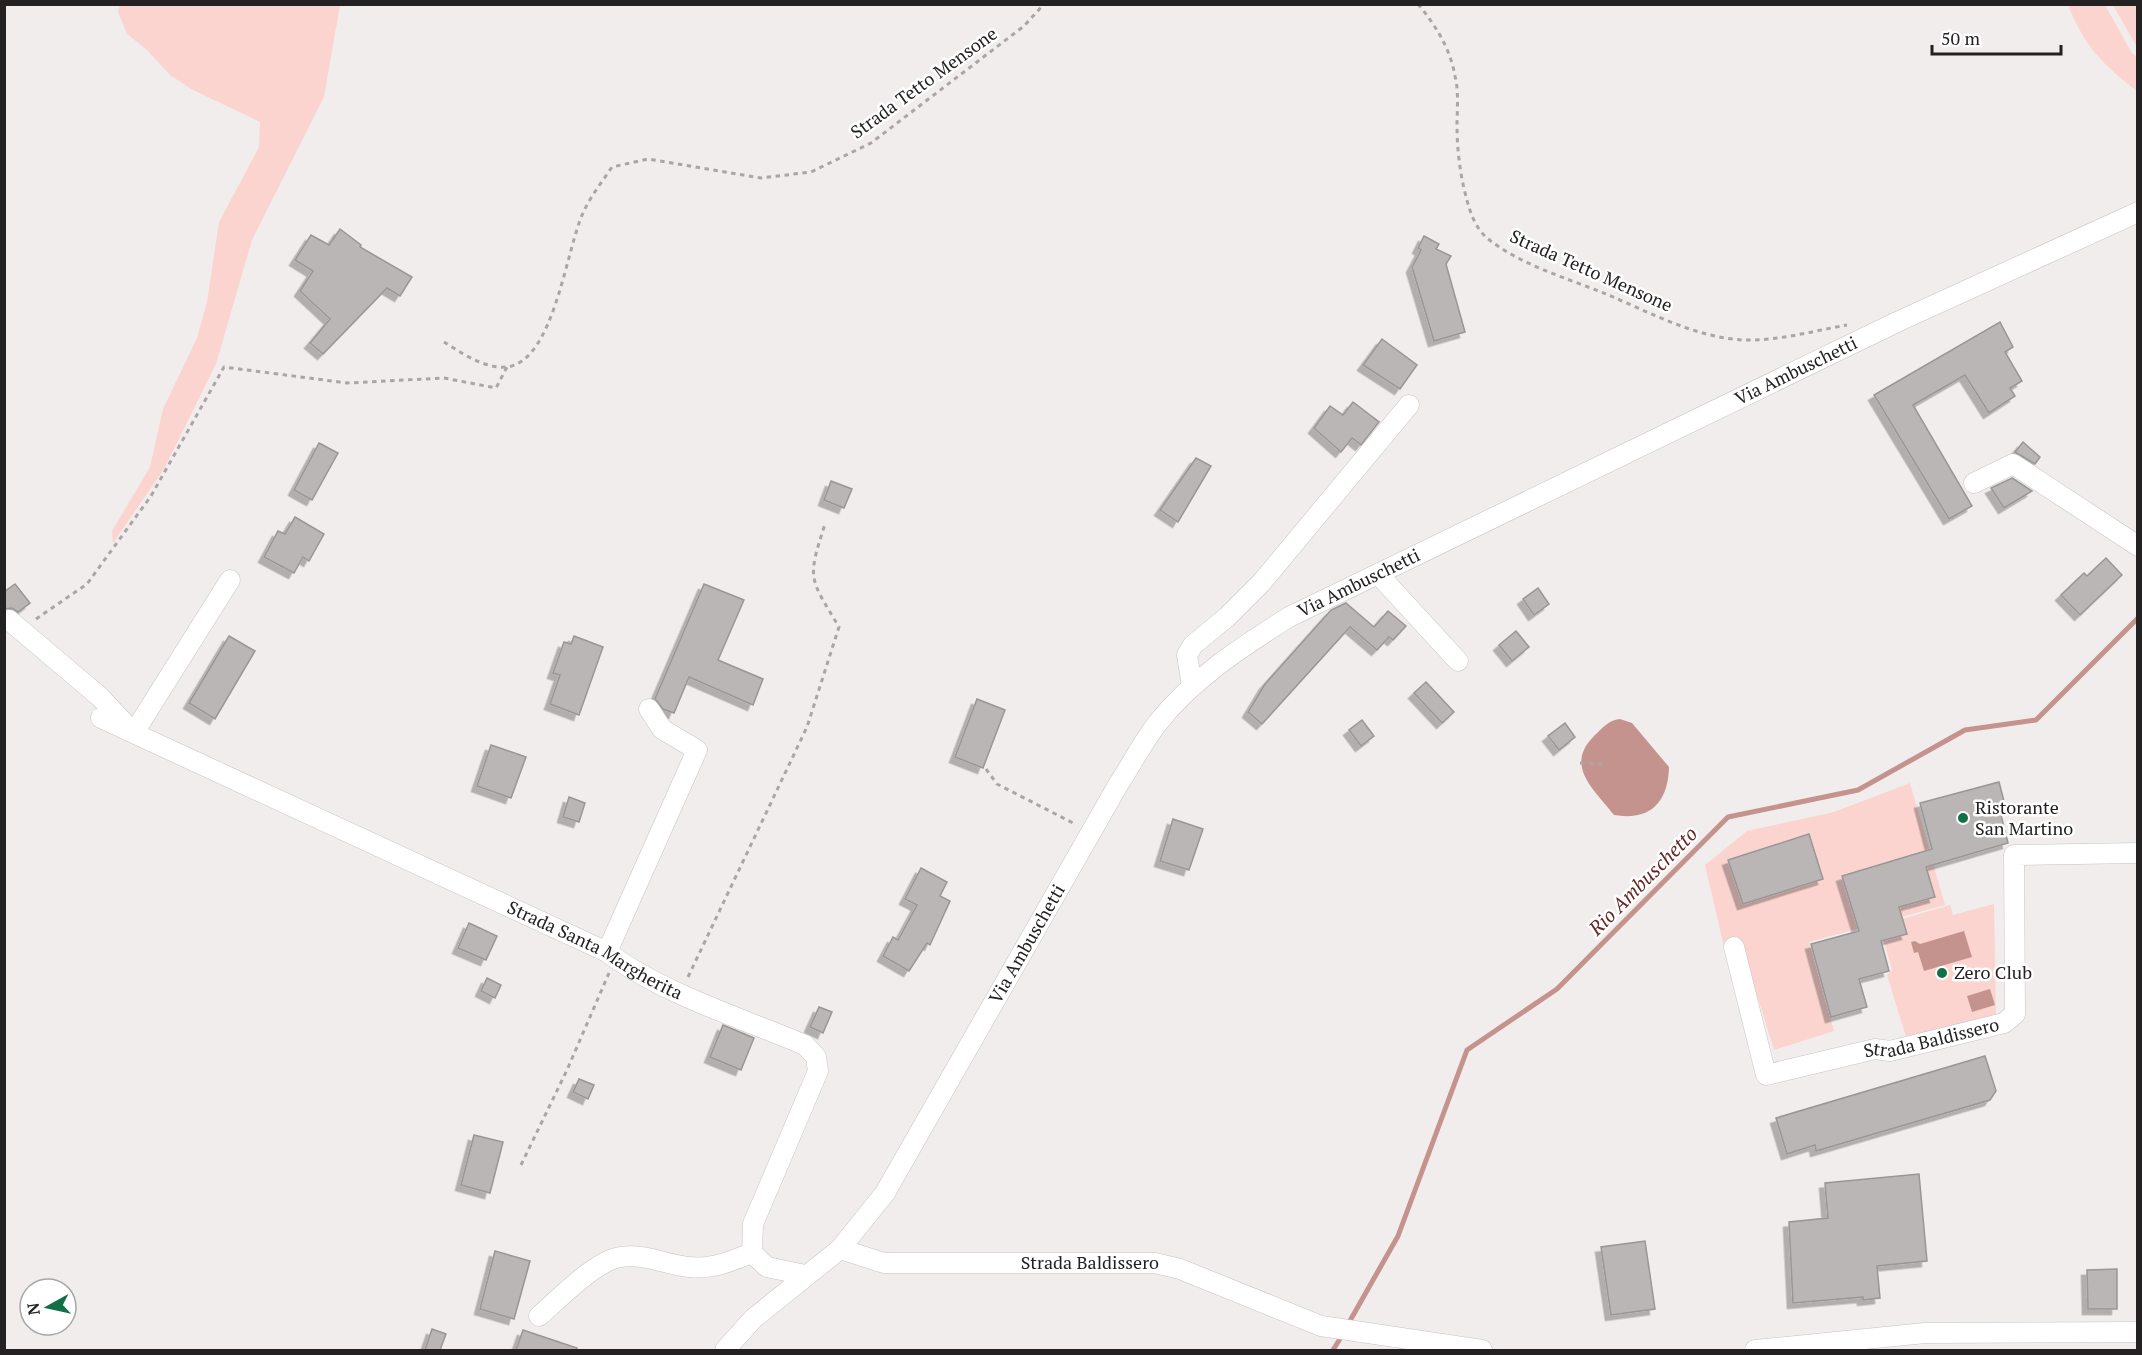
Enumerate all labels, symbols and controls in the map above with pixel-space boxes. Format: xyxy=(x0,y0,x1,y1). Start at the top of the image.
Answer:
scale bar xyxy=(1932,18,2061,56)
street label: Strada Tetto Mensone xyxy=(845,21,1001,143)
text: 50 m xyxy=(1941,26,1981,50)
street label: Strada Tetto Mensone xyxy=(1506,223,1676,317)
street label: Via Ambuschetti xyxy=(1730,330,1861,410)
street label: Via Ambuschetti xyxy=(1293,542,1424,622)
place label: Ristorante San Martino xyxy=(1975,795,2073,840)
marker: Ristorante San Martino xyxy=(1956,811,1970,825)
water label: Rio Ambuschetto xyxy=(1582,820,1703,942)
street label: Via Ambuschetti xyxy=(983,880,1070,1007)
street label: Strada Santa Margherita xyxy=(504,895,687,1004)
place label: Zero Club xyxy=(1954,960,2032,984)
marker: Zero Club xyxy=(1935,966,1949,980)
street label: Strada Baldissero xyxy=(1861,1012,2001,1062)
street label: Strada Baldissero xyxy=(1021,1250,1159,1274)
north arrow xyxy=(18,1277,78,1337)
text: N xyxy=(21,1302,45,1317)

